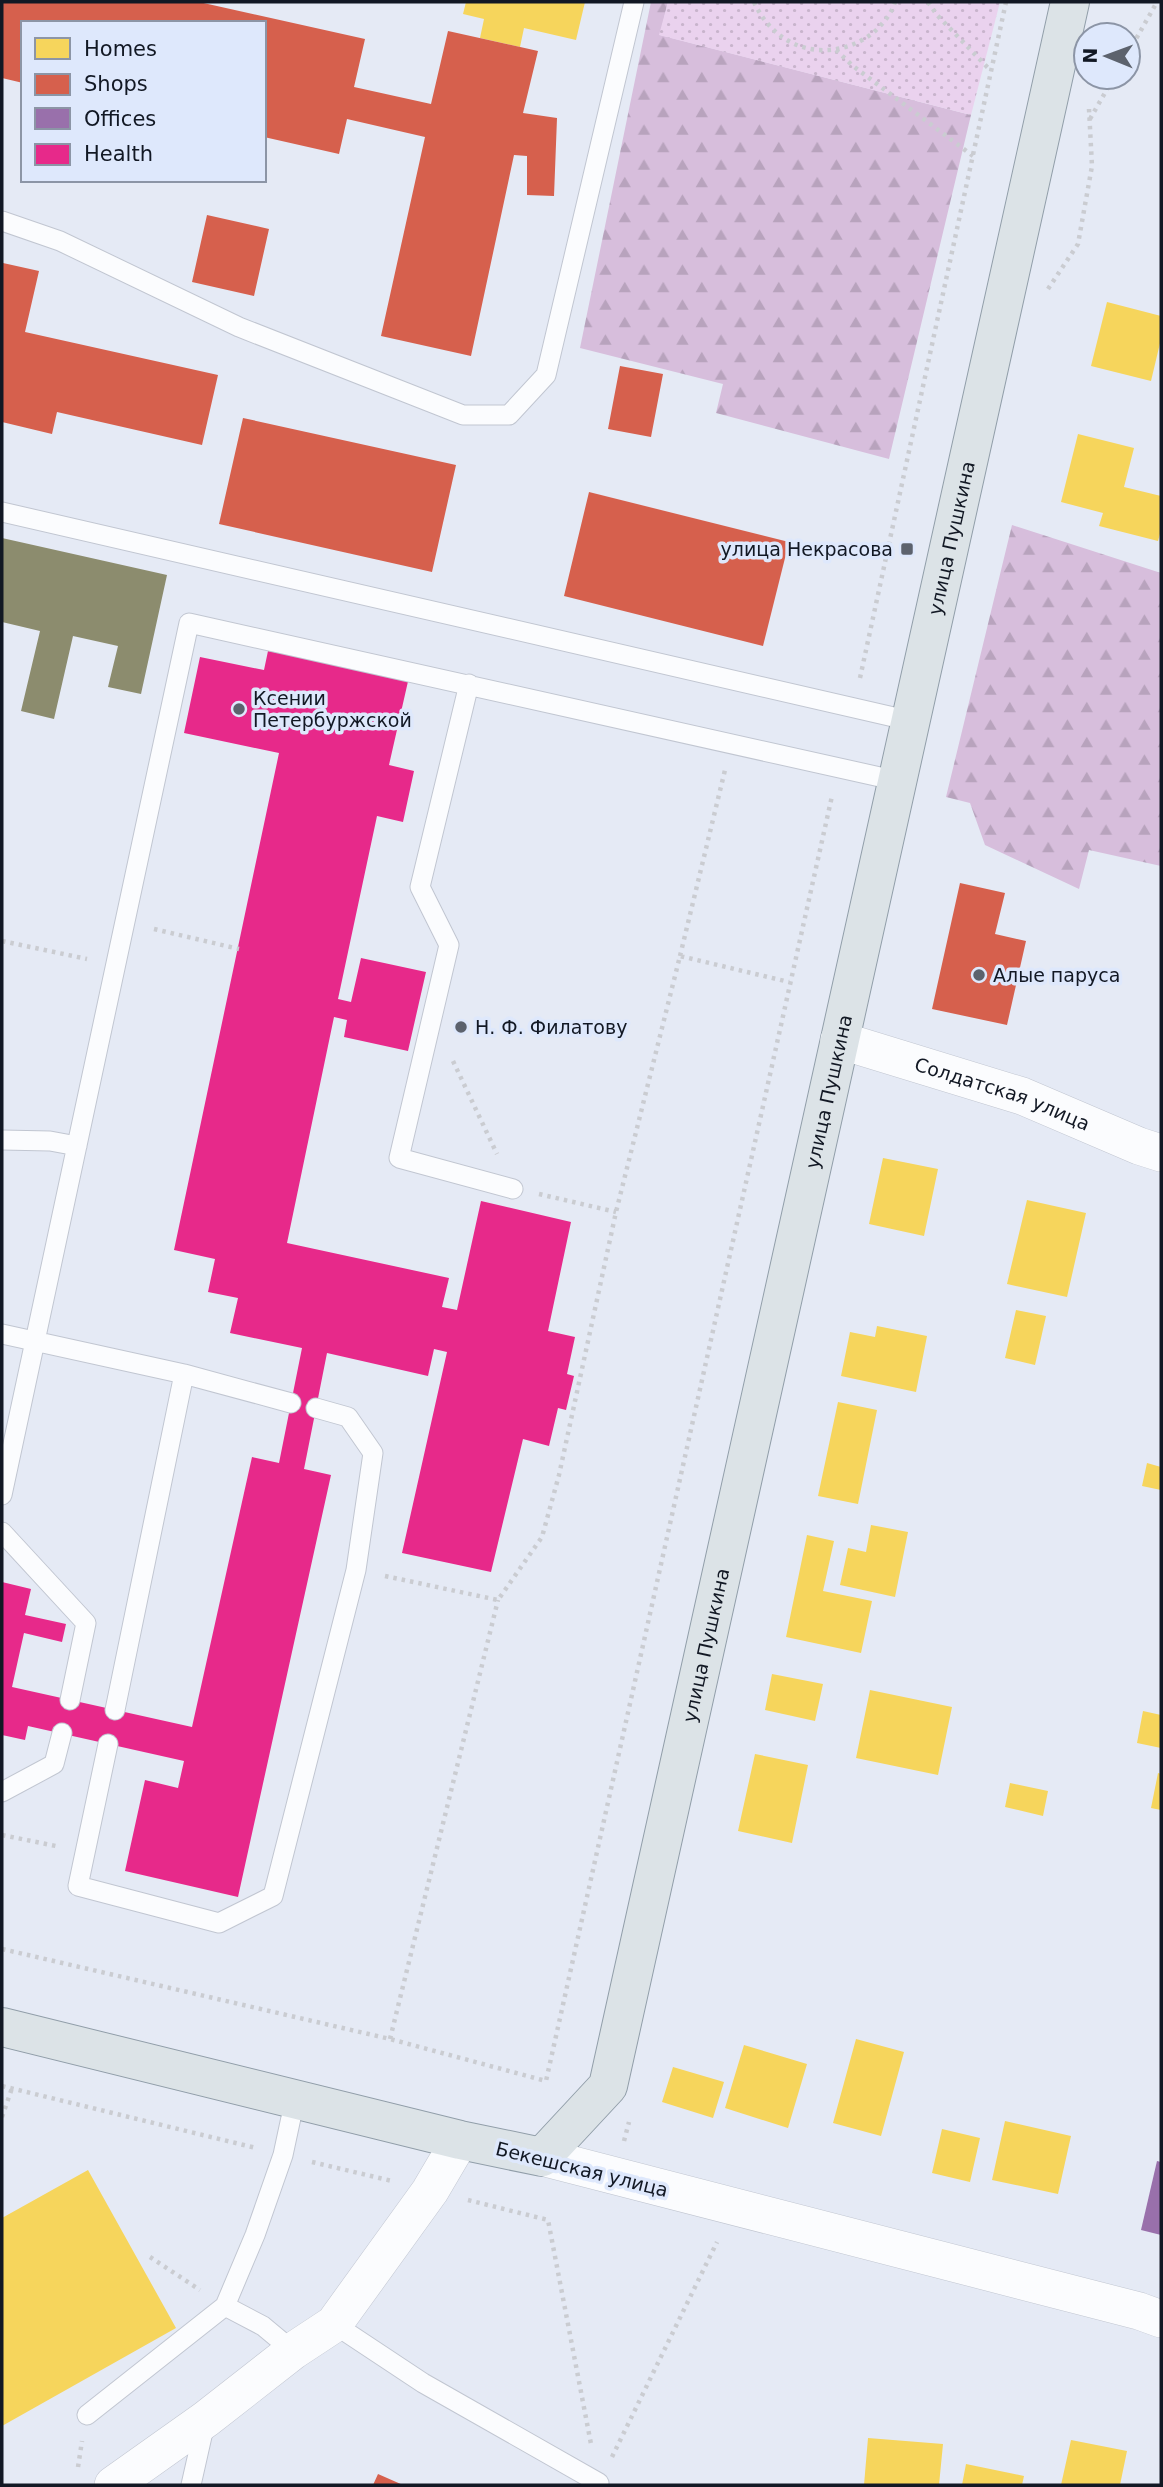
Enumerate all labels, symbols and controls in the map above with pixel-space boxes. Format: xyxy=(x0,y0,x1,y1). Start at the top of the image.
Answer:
legend xyxy=(21,21,266,182)
north arrow xyxy=(1072,21,1142,91)
text: Homes xyxy=(84,37,157,61)
text: N xyxy=(1079,48,1101,64)
text: Shops xyxy=(84,72,148,96)
text: Offices xyxy=(84,107,156,131)
text: Health xyxy=(84,142,153,166)
street label: улица Пушкина xyxy=(923,459,979,617)
place label: улица Некрасова xyxy=(721,538,893,560)
marker: улица Некрасова xyxy=(899,541,915,557)
place label: Ксении Петербуржской xyxy=(253,687,412,731)
marker: Ксении Петербуржской xyxy=(231,701,247,717)
place label: Алые паруса xyxy=(993,964,1120,986)
marker: Алые паруса xyxy=(971,967,987,983)
street label: улица Пушкина xyxy=(801,1012,856,1171)
place label: Н. Ф. Филатову xyxy=(475,1016,627,1038)
marker: Н. Ф. Филатову xyxy=(453,1019,469,1035)
street label: Солдатская улица xyxy=(912,1053,1093,1135)
street label: улица Пушкина xyxy=(678,1566,733,1724)
street label: Бекешская улица xyxy=(494,2137,670,2201)

